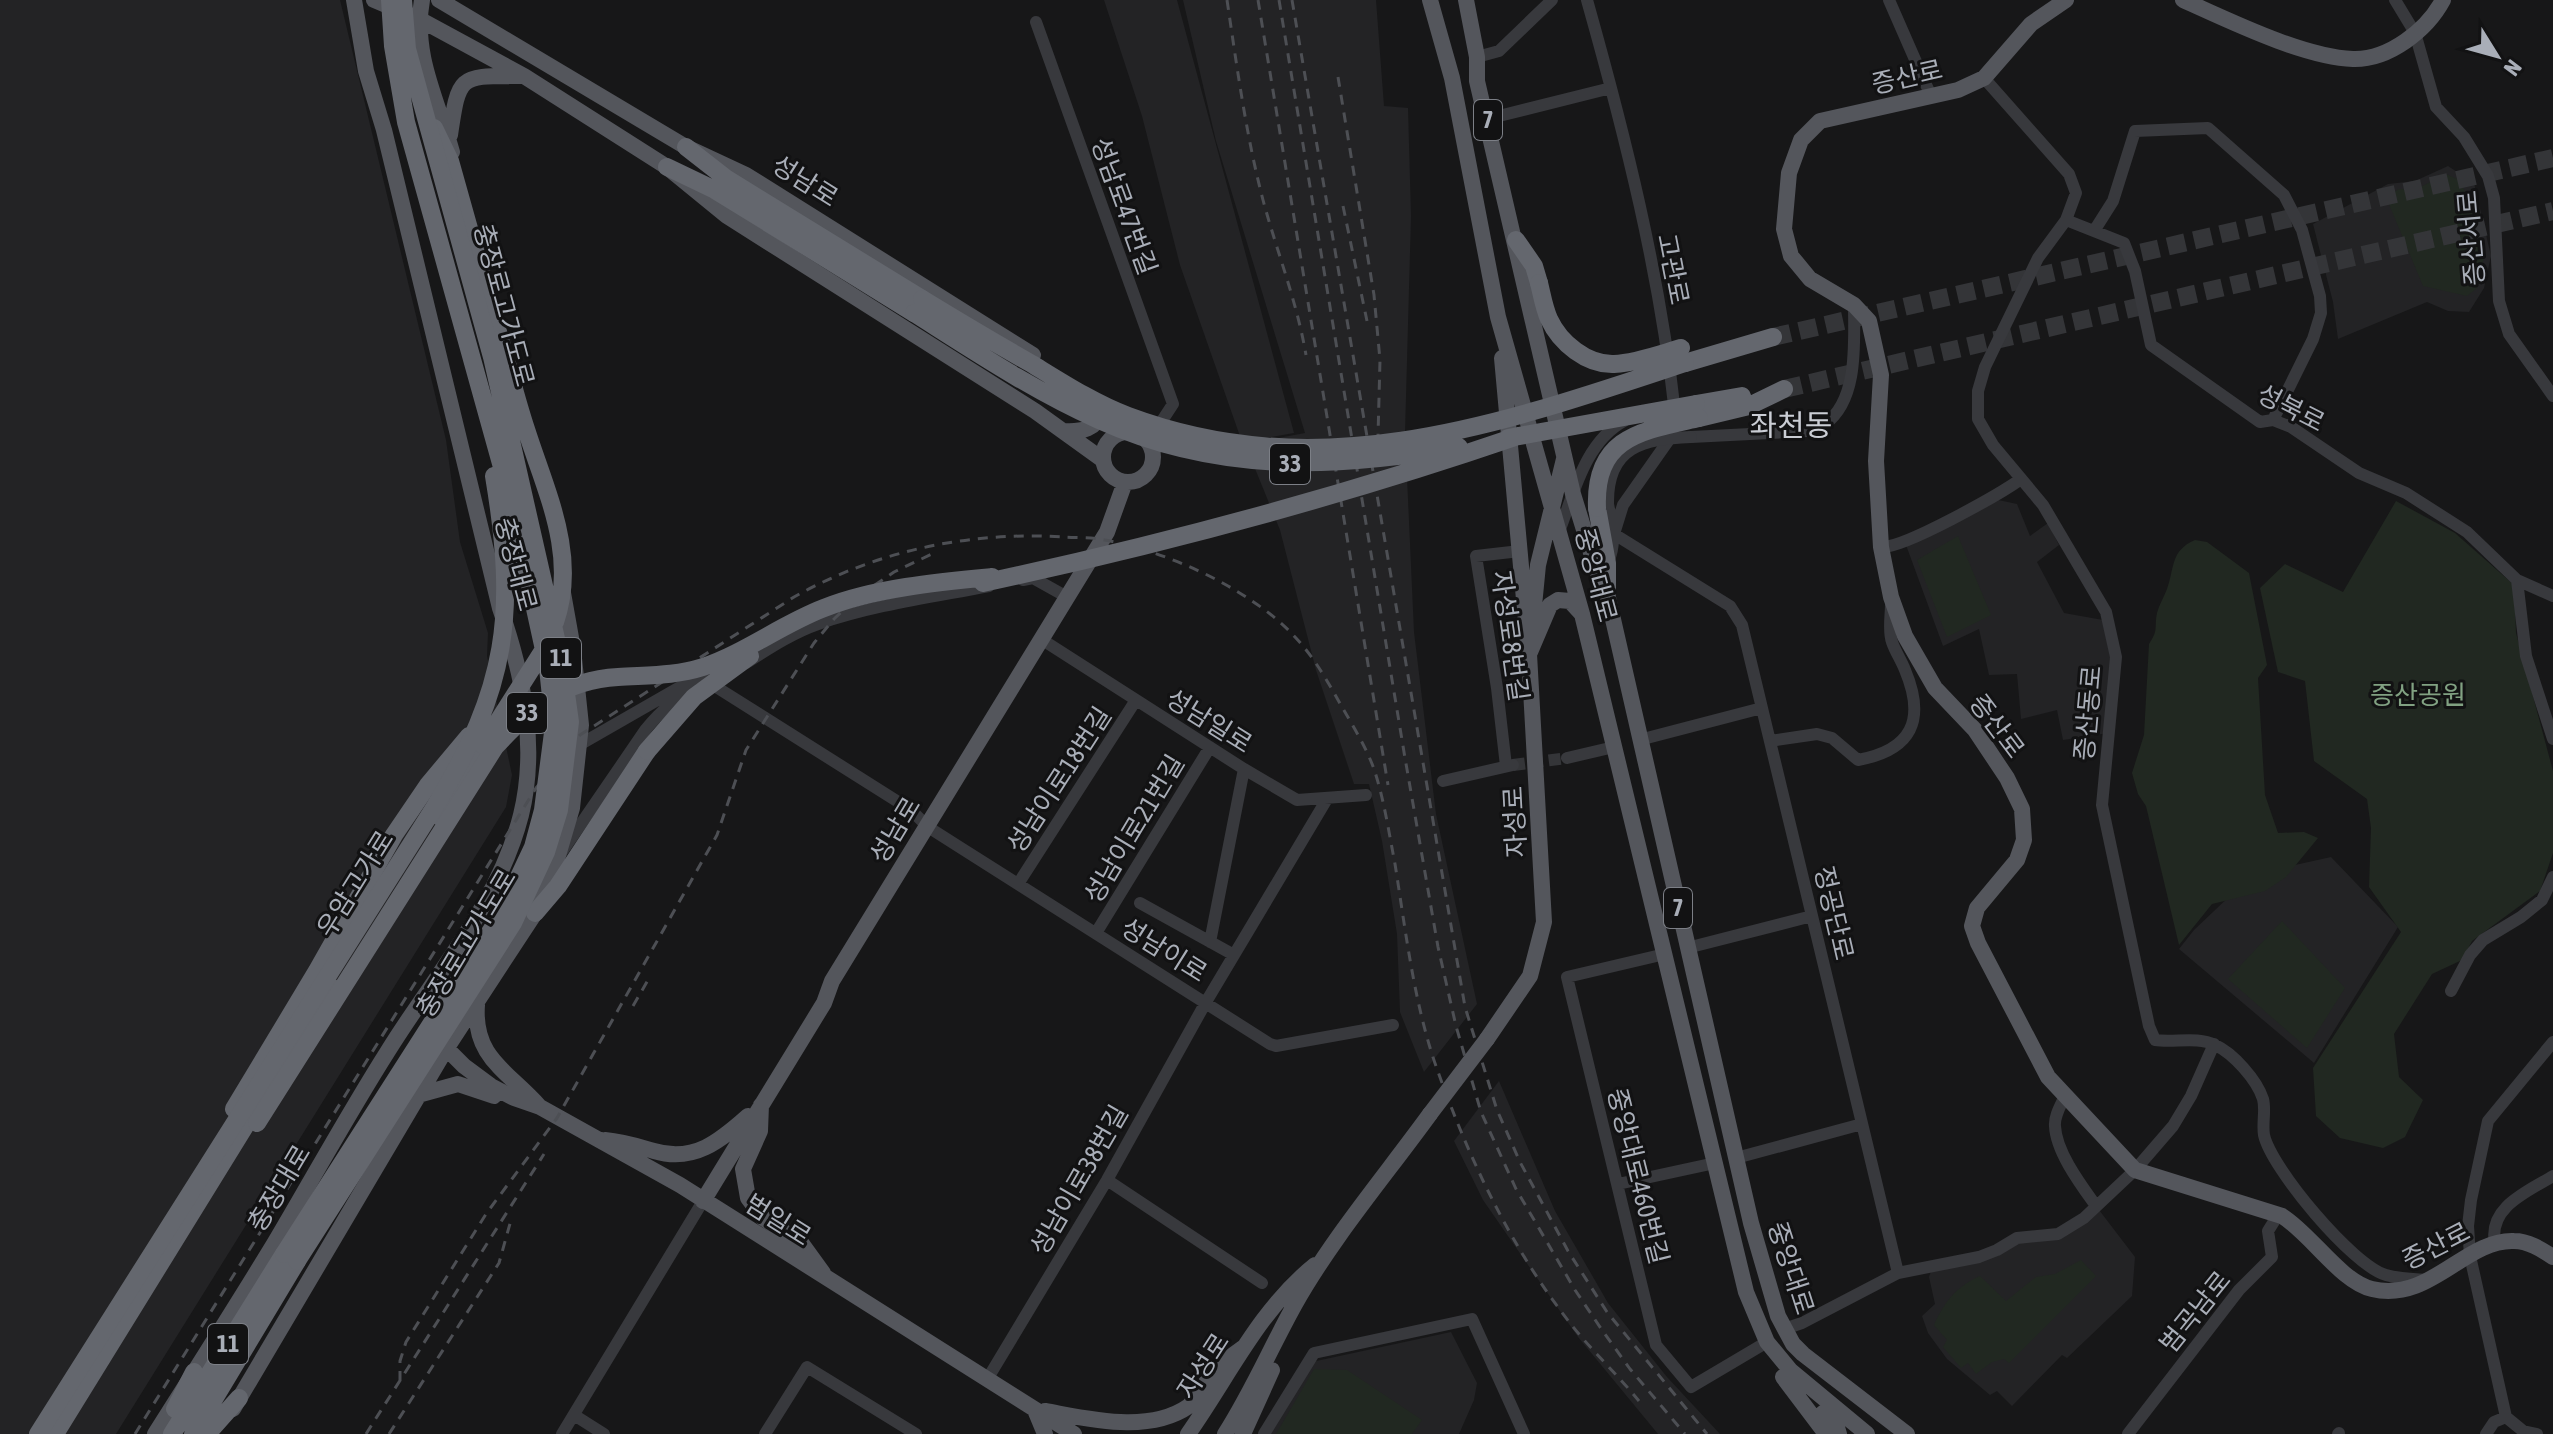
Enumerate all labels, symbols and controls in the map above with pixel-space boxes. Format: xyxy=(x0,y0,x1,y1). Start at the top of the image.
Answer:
north arrow xyxy=(2457,16,2537,96)
street label: 증산로 xyxy=(1869,54,1945,100)
text: N xyxy=(2499,55,2527,81)
road number: 7 xyxy=(1474,100,1502,140)
street label: 성남로47번길 xyxy=(1085,133,1163,279)
street label: 성남로 xyxy=(767,149,843,213)
street label: 증산서로 xyxy=(2452,189,2490,287)
street label: 충장로고가도로 xyxy=(468,220,540,390)
street label: 고관로 xyxy=(1651,231,1695,307)
street label: 성북로 xyxy=(2252,378,2330,438)
district label: 좌천동 xyxy=(1750,408,1832,442)
road number: 33 xyxy=(1270,444,1310,484)
street label: 충장대로 xyxy=(489,514,543,614)
street label: 중앙대로 xyxy=(1569,525,1623,625)
street label: 자성로8번길 xyxy=(1486,569,1534,703)
road number: 11 xyxy=(541,638,581,678)
street label: 증산동로 xyxy=(2069,664,2107,762)
park label: 증산공원 xyxy=(2370,680,2466,710)
street label: 성남일로 xyxy=(1160,683,1258,759)
street label: 증산로 xyxy=(1963,688,2031,764)
road number: 33 xyxy=(507,693,547,733)
street label: 성남이로18번길 xyxy=(1001,701,1117,859)
street label: 성남이로21번길 xyxy=(1078,749,1190,909)
street label: 자성로 xyxy=(1498,785,1532,859)
street label: 성남로 xyxy=(864,792,926,868)
street label: 우암고가로 xyxy=(311,825,399,943)
street label: 정공단로 xyxy=(1809,863,1859,963)
street label: 충장로고가도로 xyxy=(410,864,522,1022)
road number: 7 xyxy=(1664,888,1692,928)
street label: 성남이로 xyxy=(1115,912,1213,988)
street label: 중앙대로460번길 xyxy=(1602,1085,1674,1267)
street label: 성남이로38번길 xyxy=(1024,1100,1134,1260)
street label: 충장대로 xyxy=(242,1139,316,1237)
street label: 범일로 xyxy=(740,1188,816,1252)
street label: 증산로 xyxy=(2397,1216,2475,1276)
street label: 중앙대로 xyxy=(1762,1218,1820,1318)
street label: 범곡남로 xyxy=(2153,1265,2237,1359)
road number: 11 xyxy=(208,1324,248,1364)
street label: 자성로 xyxy=(1171,1328,1235,1404)

